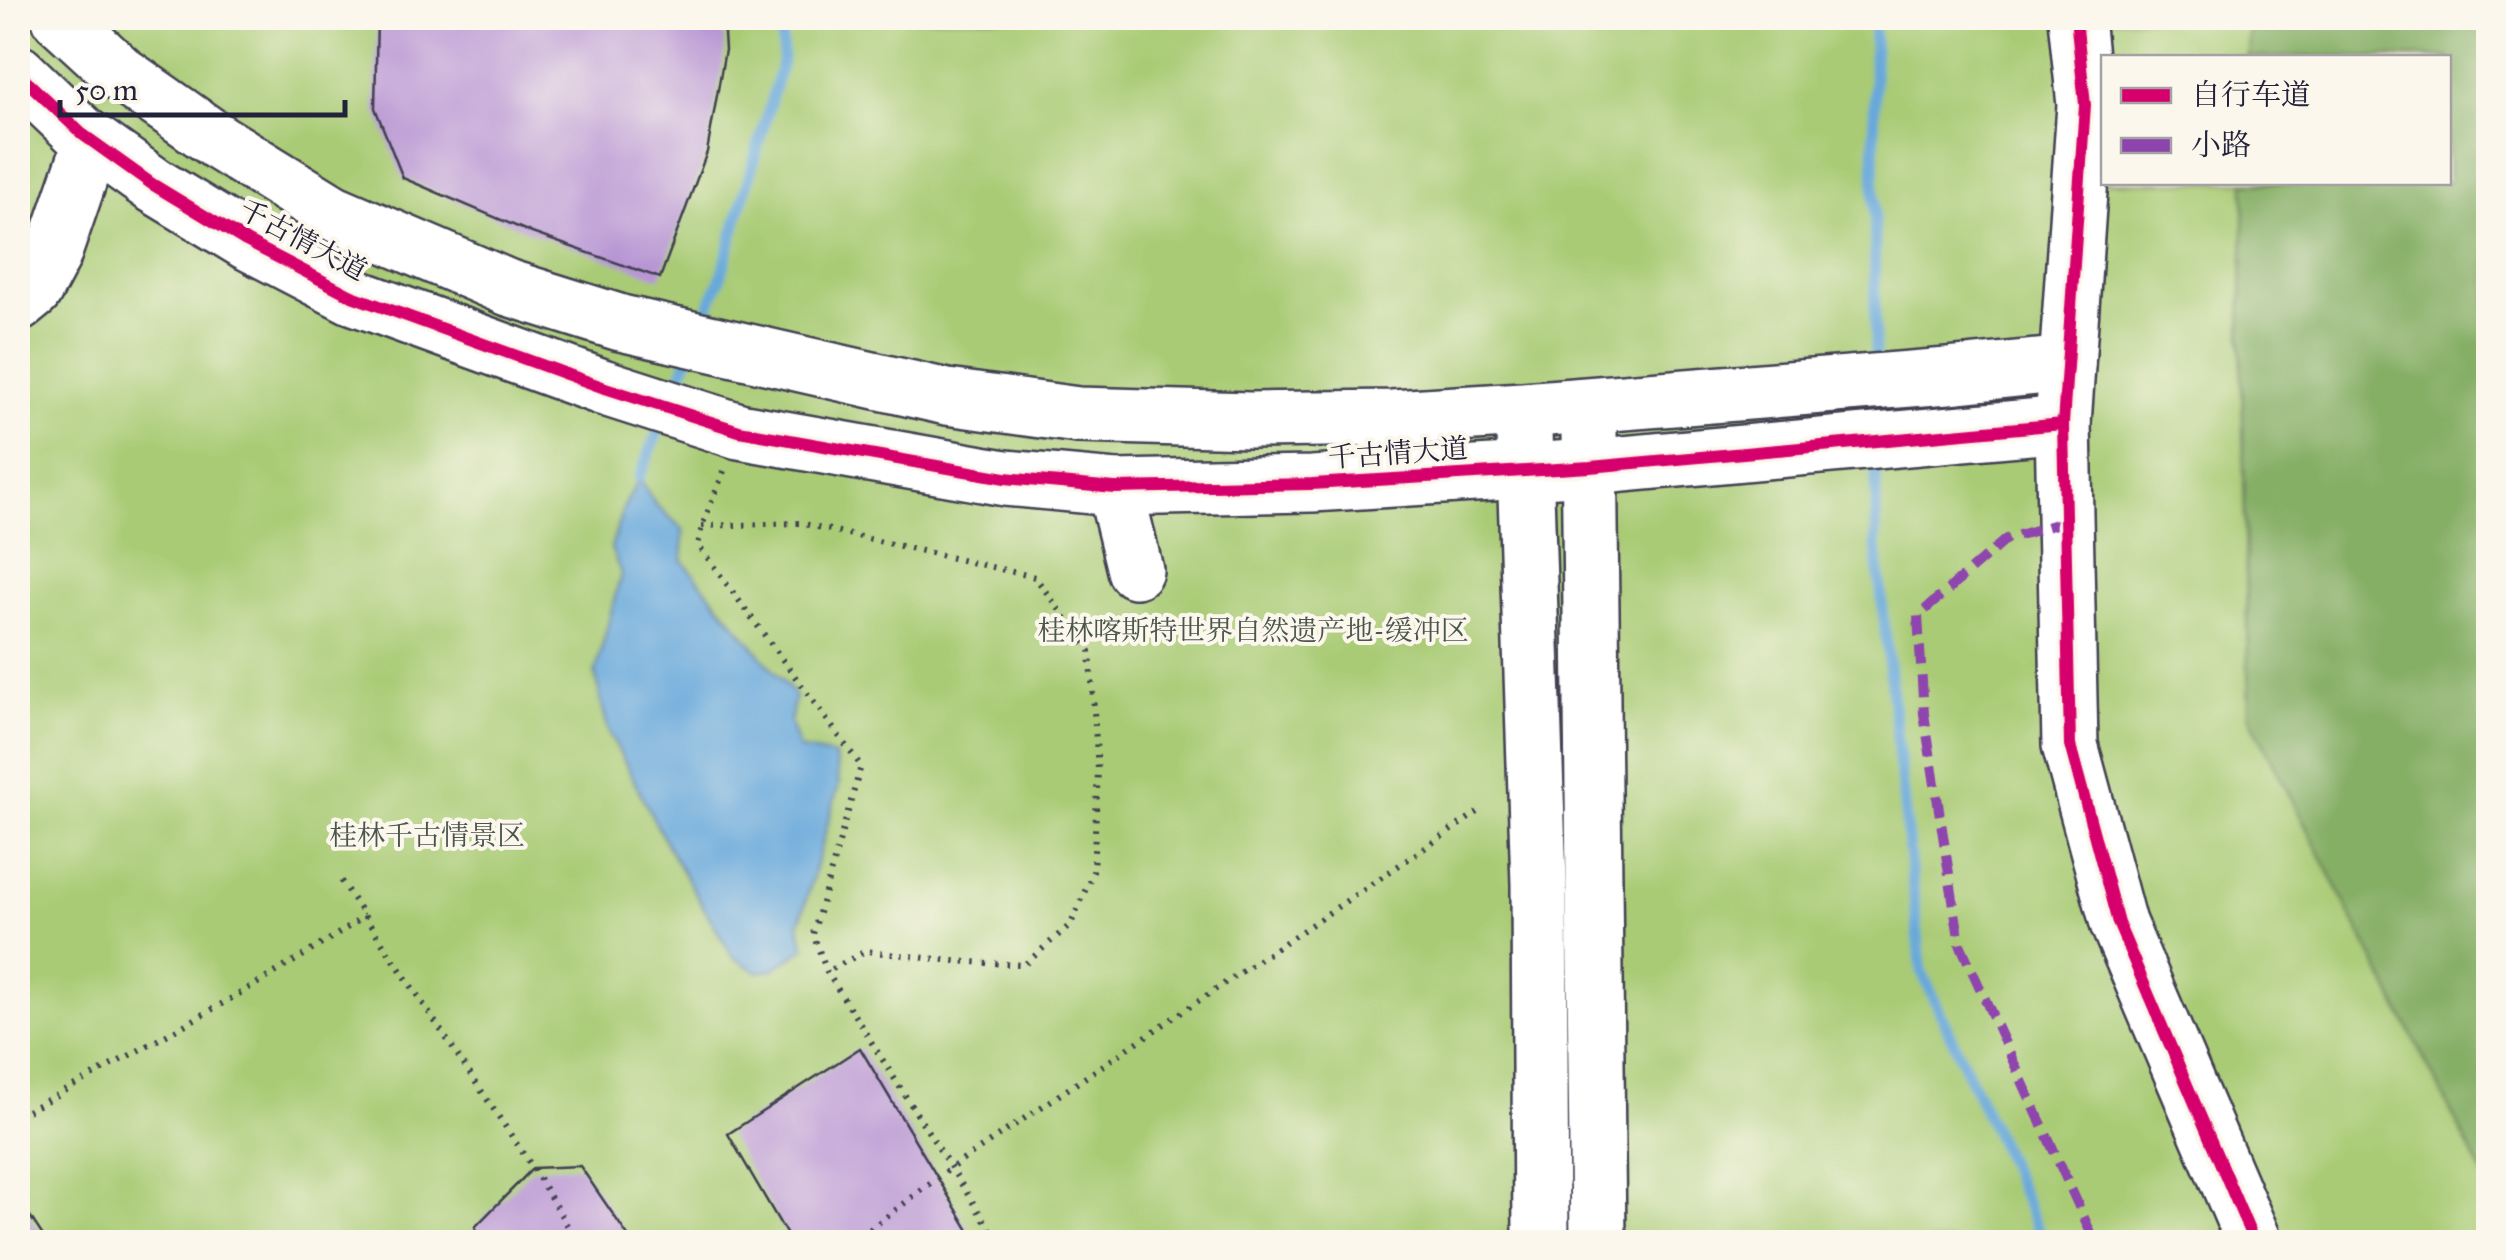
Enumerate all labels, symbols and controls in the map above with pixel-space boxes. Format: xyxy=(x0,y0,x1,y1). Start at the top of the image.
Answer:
scale bar xyxy=(60,55,345,117)
legend xyxy=(2101,55,2451,185)
text: 50 m xyxy=(75,72,138,108)
text: 自行车道 xyxy=(2191,77,2311,113)
text: 小路 xyxy=(2191,127,2251,163)
street label: 千古情大道 xyxy=(233,192,373,288)
street label: 千古情大道 xyxy=(1327,431,1469,475)
park label: 桂林喀斯特世界自然遗产地-缓冲区 xyxy=(1037,613,1469,648)
park label: 桂林千古情景区 xyxy=(329,818,525,853)

